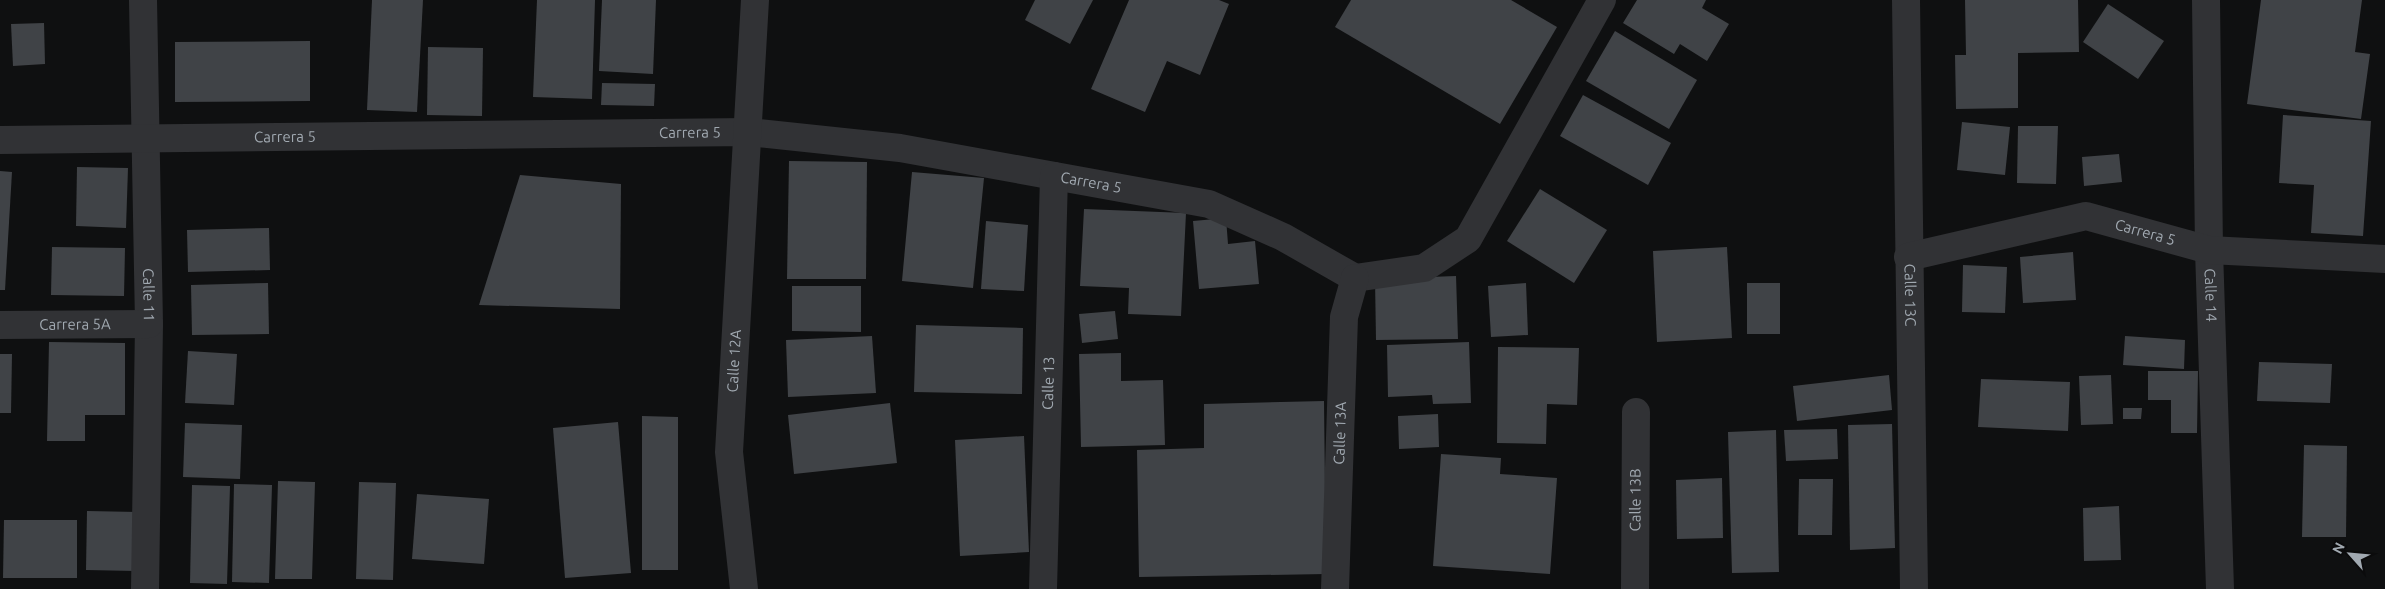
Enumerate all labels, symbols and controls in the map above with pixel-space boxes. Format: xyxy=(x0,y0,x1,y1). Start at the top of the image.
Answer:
street label: Carrera 5 xyxy=(659,123,721,141)
street label: Carrera 5 xyxy=(254,128,316,145)
street label: Carrera 5 xyxy=(1059,168,1123,196)
street label: Carrera 5 xyxy=(2113,215,2177,248)
street label: Calle 13C xyxy=(1902,264,1919,326)
street label: Calle 11 xyxy=(140,268,158,322)
street label: Calle 14 xyxy=(2202,268,2220,322)
street label: Carrera 5A xyxy=(39,315,111,333)
street label: Calle 12A xyxy=(723,329,744,393)
street label: Calle 13 xyxy=(1039,356,1057,410)
street label: Calle 13A xyxy=(1330,401,1349,465)
street label: Calle 13B xyxy=(1626,468,1644,532)
north arrow xyxy=(2325,529,2375,579)
text: N xyxy=(2329,540,2348,556)

